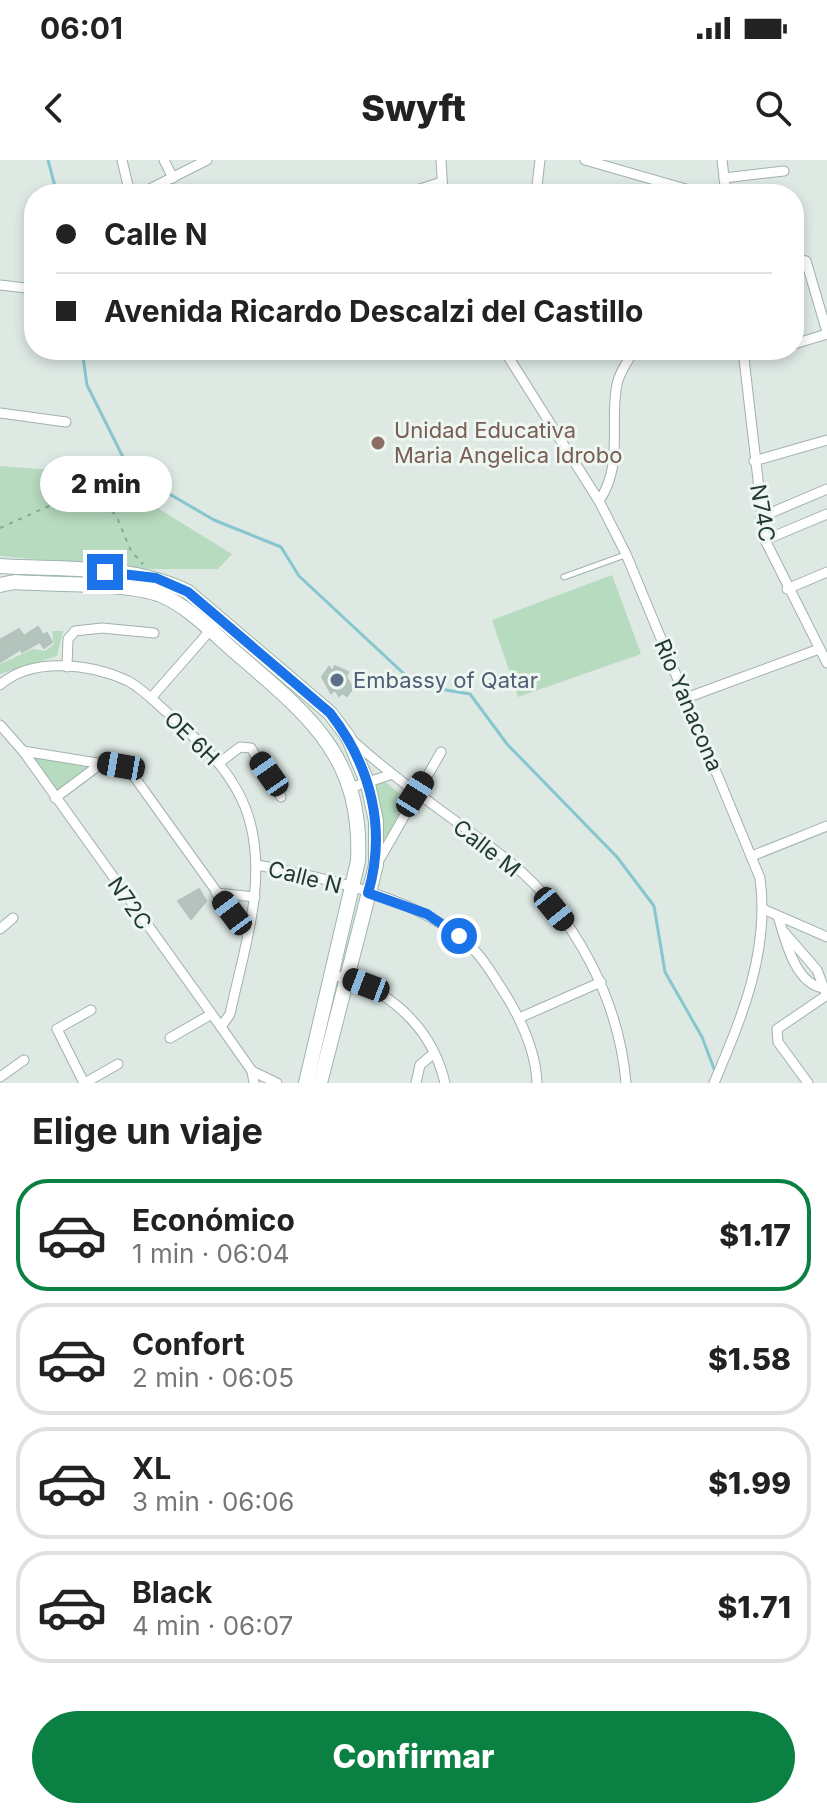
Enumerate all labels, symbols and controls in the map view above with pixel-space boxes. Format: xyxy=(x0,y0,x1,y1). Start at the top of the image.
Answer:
text: 06:01 xyxy=(40,10,123,46)
icon: back xyxy=(32,86,76,130)
text: Swyft xyxy=(361,86,466,130)
icon: search xyxy=(751,86,795,130)
text: Calle N xyxy=(104,216,208,252)
text: Avenida Ricardo Descalzi del Castillo xyxy=(104,293,643,329)
place label: Unidad Educativa Maria Angelica Idrobo xyxy=(394,417,622,468)
marker: Unidad Educativa Maria Angelica Idrobo xyxy=(369,434,387,452)
callout: 2 min xyxy=(39,456,171,512)
text: 2 min xyxy=(71,468,141,499)
street label: N74C xyxy=(745,482,781,544)
route end xyxy=(87,554,123,590)
street label: Rio Yanacona xyxy=(649,635,729,775)
place label: Embassy of Qatar xyxy=(353,667,538,693)
marker: Embassy of Qatar xyxy=(328,671,346,689)
street label: OE 6H xyxy=(159,706,225,770)
car xyxy=(245,747,293,801)
car xyxy=(95,750,147,782)
car xyxy=(392,767,438,821)
street label: Calle M xyxy=(448,814,526,882)
street label: Calle N xyxy=(266,855,344,899)
street label: N72C xyxy=(103,872,157,934)
car xyxy=(530,883,578,935)
car xyxy=(208,887,256,939)
route start xyxy=(441,918,477,954)
car xyxy=(339,965,393,1005)
text: Elige un viaje xyxy=(32,1109,263,1153)
icon: car xyxy=(36,1199,108,1271)
text: Económico xyxy=(132,1202,295,1238)
text: $1.17 xyxy=(719,1217,791,1253)
text: 1 min · 06:04 xyxy=(132,1238,290,1269)
icon: car xyxy=(36,1323,108,1395)
text: Confort xyxy=(132,1326,245,1362)
text: $1.58 xyxy=(708,1341,791,1377)
text: 2 min · 06:05 xyxy=(132,1362,294,1393)
icon: car xyxy=(36,1447,108,1519)
text: XL xyxy=(132,1450,171,1486)
text: $1.99 xyxy=(708,1465,791,1501)
text: 3 min · 06:06 xyxy=(132,1486,294,1517)
icon: car xyxy=(36,1571,108,1643)
text: Black xyxy=(132,1574,212,1610)
text: $1.71 xyxy=(717,1589,791,1625)
text: 4 min · 06:07 xyxy=(132,1610,293,1641)
button: Confirmar xyxy=(32,1711,795,1803)

